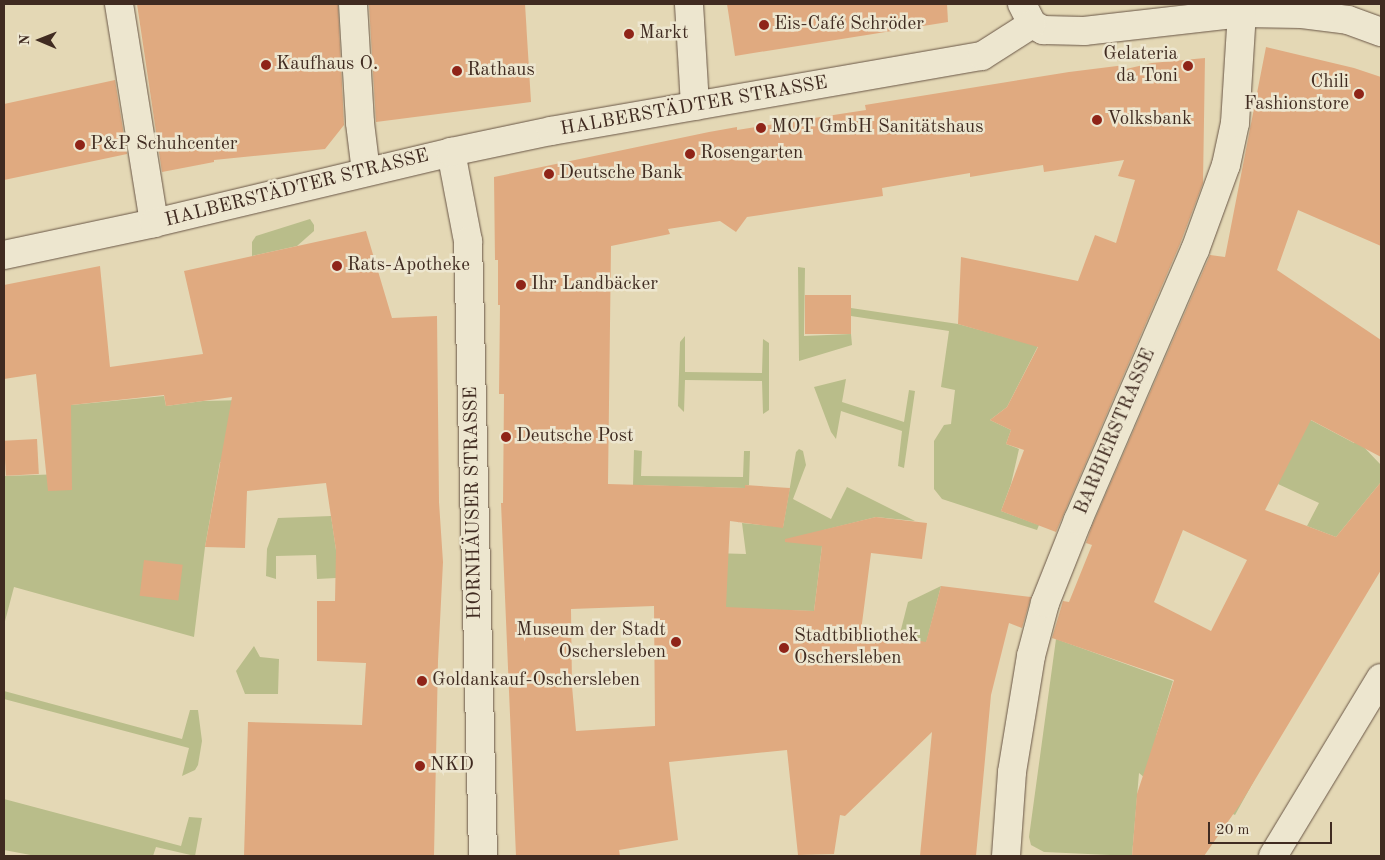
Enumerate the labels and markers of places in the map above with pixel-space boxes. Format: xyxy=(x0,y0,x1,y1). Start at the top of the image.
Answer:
place label: Eis-Café Schröder xyxy=(774,14,924,36)
marker: Eis-Café Schröder xyxy=(758,19,770,31)
place label: Markt xyxy=(639,23,689,45)
marker: Markt xyxy=(623,28,635,40)
place label: Gelateria da Toni xyxy=(1103,44,1178,88)
place label: Kaufhaus O. xyxy=(276,54,378,76)
marker: Kaufhaus O. xyxy=(260,59,272,71)
place label: Rathaus xyxy=(467,60,535,82)
marker: Gelateria da Toni xyxy=(1182,60,1194,72)
marker: Rathaus xyxy=(451,65,463,77)
place label: Chili Fashionstore xyxy=(1244,72,1349,116)
marker: Chili Fashionstore xyxy=(1353,88,1365,100)
place label: Volksbank xyxy=(1107,109,1192,131)
marker: Volksbank xyxy=(1091,114,1103,126)
place label: MOT GmbH Sanitätshaus xyxy=(771,117,983,139)
marker: MOT GmbH Sanitätshaus xyxy=(755,122,767,134)
place label: P&P Schuhcenter xyxy=(90,134,237,156)
marker: P&P Schuhcenter xyxy=(74,139,86,151)
place label: Rosengarten xyxy=(700,143,803,165)
marker: Rosengarten xyxy=(684,148,696,160)
place label: Deutsche Bank xyxy=(559,163,683,185)
marker: Deutsche Bank xyxy=(543,168,555,180)
place label: Rats-Apotheke xyxy=(347,255,470,277)
marker: Rats-Apotheke xyxy=(331,260,343,272)
place label: Ihr Landbäcker xyxy=(531,274,658,296)
marker: Ihr Landbäcker xyxy=(515,279,527,291)
place label: Deutsche Post xyxy=(516,426,634,448)
marker: Deutsche Post xyxy=(500,431,512,443)
place label: Museum der Stadt Oschersleben xyxy=(516,620,666,664)
place label: Stadtbibliothek Oschersleben xyxy=(794,626,918,670)
marker: Museum der Stadt Oschersleben xyxy=(670,636,682,648)
marker: Stadtbibliothek Oschersleben xyxy=(778,642,790,654)
place label: Goldankauf-Oschersleben xyxy=(432,670,640,692)
marker: Goldankauf-Oschersleben xyxy=(416,675,428,687)
place label: NKD xyxy=(430,755,474,777)
marker: NKD xyxy=(414,760,426,772)

